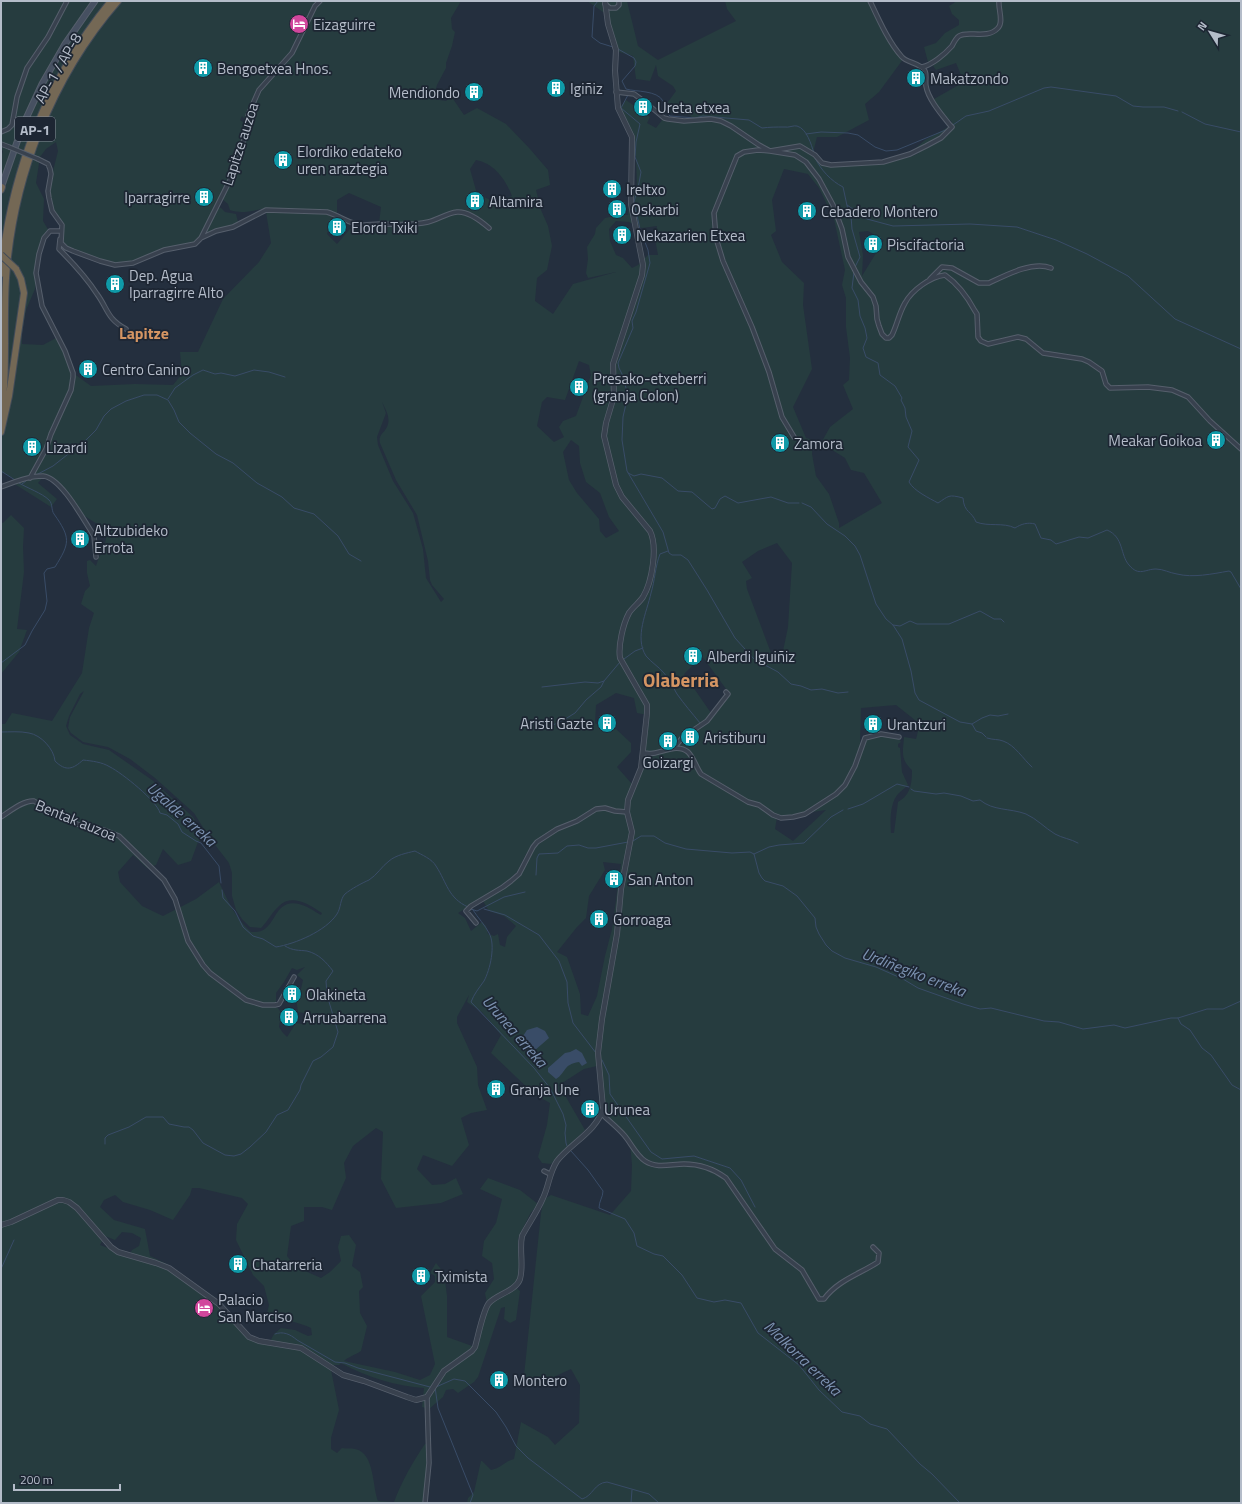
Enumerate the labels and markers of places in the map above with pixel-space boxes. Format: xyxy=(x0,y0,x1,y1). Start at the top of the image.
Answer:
hotel icon: Eizaguirre xyxy=(288,13,310,35)
place label: Eizaguirre xyxy=(313,13,376,36)
building icon: Bengoetxea Hnos. xyxy=(192,57,214,79)
place label: Bengoetxea Hnos. xyxy=(217,57,332,80)
building icon: Makatzondo xyxy=(905,67,927,89)
place label: Makatzondo xyxy=(930,67,1009,90)
building icon: Igiñiz xyxy=(545,77,567,99)
place label: Igiñiz xyxy=(570,77,603,100)
place label: Mendiondo xyxy=(389,81,460,104)
building icon: Mendiondo xyxy=(463,81,485,103)
building icon: Ureta etxea xyxy=(632,96,654,118)
place label: Ureta etxea xyxy=(657,96,730,119)
place label: Elordiko edateko uren araztegia xyxy=(297,140,402,180)
building icon: Elordiko edateko uren araztegia xyxy=(272,149,294,171)
building icon: Ireltxo xyxy=(601,178,623,200)
place label: Ireltxo xyxy=(626,178,666,201)
place label: Iparragirre xyxy=(124,186,190,209)
building icon: Iparragirre xyxy=(193,186,215,208)
building icon: Altamira xyxy=(464,190,486,212)
place label: Altamira xyxy=(489,190,543,213)
building icon: Oskarbi xyxy=(606,198,628,220)
place label: Oskarbi xyxy=(631,198,679,221)
building icon: Cebadero Montero xyxy=(796,200,818,222)
place label: Cebadero Montero xyxy=(821,200,938,223)
building icon: Elordi Txiki xyxy=(326,216,348,238)
place label: Elordi Txiki xyxy=(351,216,418,239)
building icon: Nekazarien Etxea xyxy=(611,224,633,246)
place label: Nekazarien Etxea xyxy=(636,224,746,247)
building icon: Piscifactoria xyxy=(862,233,884,255)
place label: Piscifactoria xyxy=(887,233,965,256)
place label: Dep. Agua Iparragirre Alto xyxy=(129,264,224,304)
building icon: Dep. Agua Iparragirre Alto xyxy=(104,273,126,295)
building icon: Centro Canino xyxy=(77,358,99,380)
place label: Centro Canino xyxy=(102,358,190,381)
place label: Presako-etxeberri (granja Colon) xyxy=(593,367,707,407)
building icon: Presako-etxeberri (granja Colon) xyxy=(568,376,590,398)
place label: Meakar Goikoa xyxy=(1108,429,1202,452)
building icon: Meakar Goikoa xyxy=(1205,429,1227,451)
building icon: Zamora xyxy=(769,432,791,454)
place label: Zamora xyxy=(794,432,843,455)
building icon: Lizardi xyxy=(21,436,43,458)
place label: Lizardi xyxy=(46,436,87,459)
place label: Altzubideko Errota xyxy=(94,519,168,559)
building icon: Altzubideko Errota xyxy=(69,528,91,550)
building icon: Alberdi Iguiñiz xyxy=(682,645,704,667)
place label: Alberdi Iguiñiz xyxy=(707,645,795,668)
place label: Aristi Gazte xyxy=(520,712,593,735)
building icon: Aristi Gazte xyxy=(596,712,618,734)
building icon: Urantzuri xyxy=(862,713,884,735)
place label: Urantzuri xyxy=(887,713,946,736)
building icon: Aristiburu xyxy=(679,726,701,748)
place label: Aristiburu xyxy=(704,726,766,749)
building icon: Goizargi xyxy=(657,730,679,752)
place label: Goizargi xyxy=(643,751,693,774)
building icon: San Anton xyxy=(603,868,625,890)
place label: San Anton xyxy=(628,868,693,891)
building icon: Gorroaga xyxy=(588,908,610,930)
place label: Gorroaga xyxy=(613,908,672,931)
building icon: Olakineta xyxy=(281,983,303,1005)
place label: Olakineta xyxy=(306,983,366,1006)
building icon: Arruabarrena xyxy=(278,1006,300,1028)
place label: Arruabarrena xyxy=(303,1006,387,1029)
building icon: Granja Une xyxy=(485,1078,507,1100)
place label: Granja Une xyxy=(510,1078,579,1101)
building icon: Urunea xyxy=(579,1098,601,1120)
place label: Urunea xyxy=(604,1098,650,1121)
building icon: Chatarreria xyxy=(227,1253,249,1275)
place label: Chatarreria xyxy=(252,1253,323,1276)
building icon: Tximista xyxy=(410,1265,432,1287)
place label: Tximista xyxy=(435,1265,488,1288)
place label: Palacio San Narciso xyxy=(218,1288,292,1328)
hotel icon: Palacio San Narciso xyxy=(193,1297,215,1319)
building icon: Montero xyxy=(488,1369,510,1391)
place label: Montero xyxy=(513,1369,567,1392)

